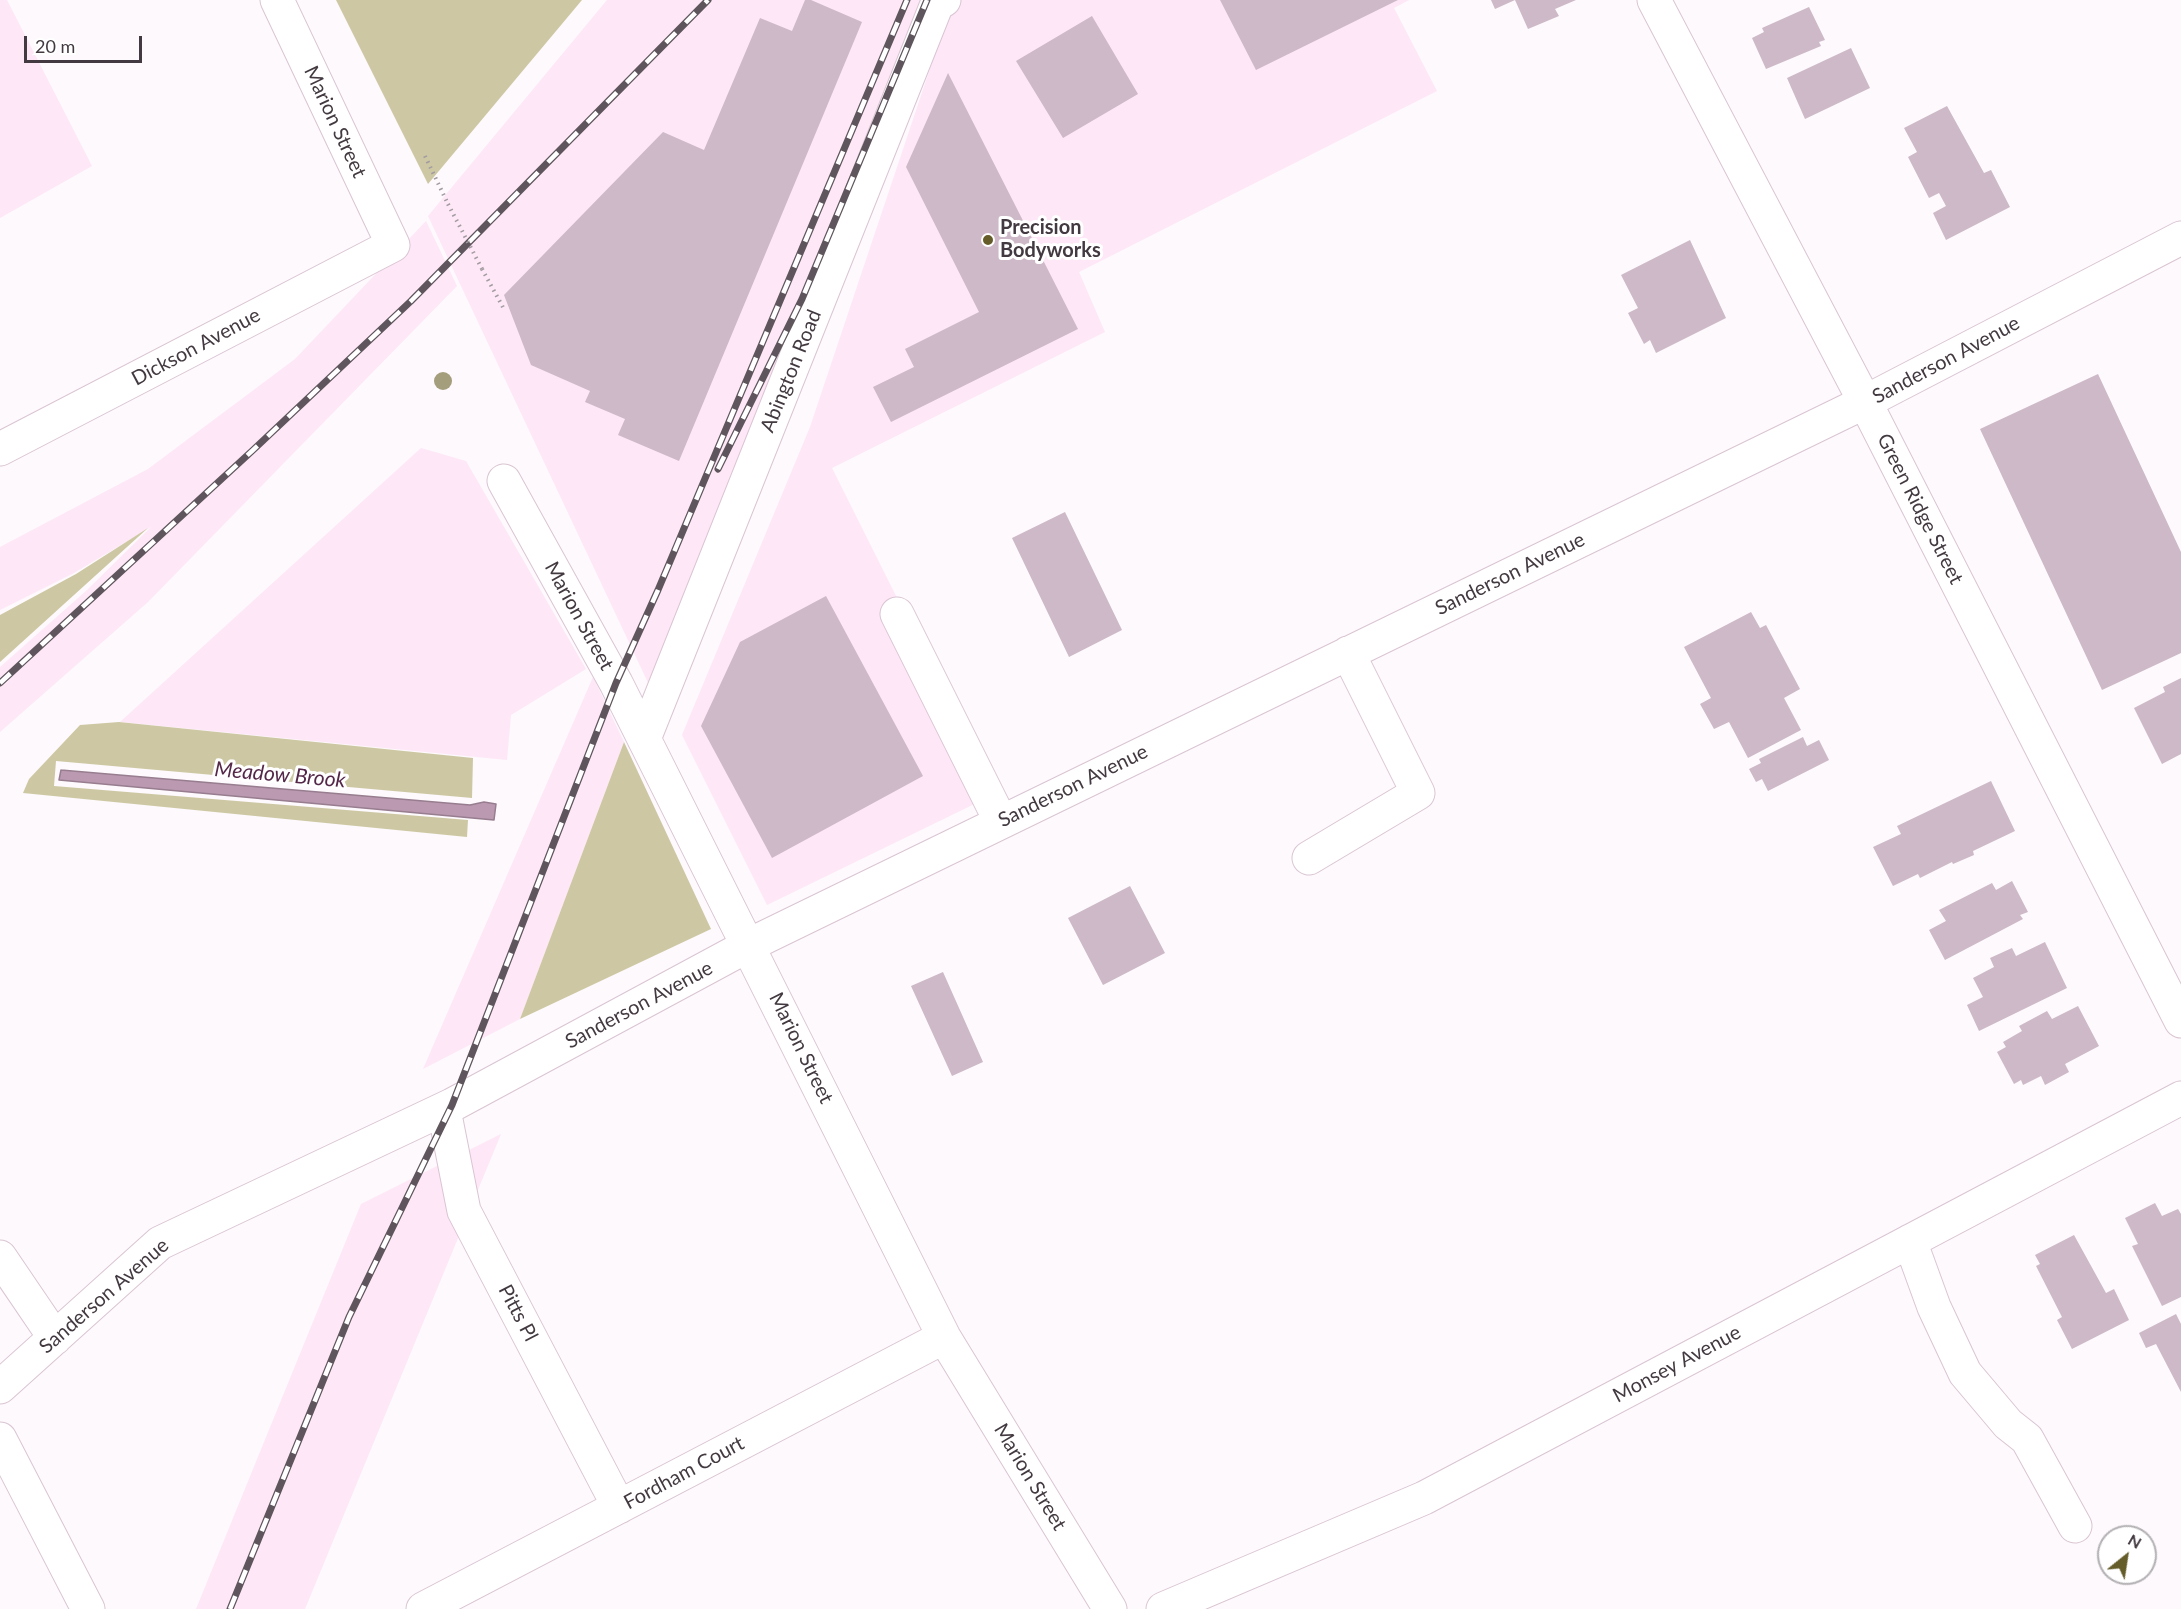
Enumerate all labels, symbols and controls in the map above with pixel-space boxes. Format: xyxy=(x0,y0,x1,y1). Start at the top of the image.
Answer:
scale bar xyxy=(27,24,146,62)
text: 20 m xyxy=(35,35,75,57)
street label: Marion Street xyxy=(299,62,371,182)
place label: Precision Bodyworks xyxy=(1000,216,1101,263)
marker: Precision Bodyworks xyxy=(981,233,995,247)
street label: Dickson Avenue xyxy=(128,303,264,391)
street label: Abington Road xyxy=(755,306,827,436)
street label: Sanderson Avenue xyxy=(1868,311,2024,409)
street label: Green Ridge Street xyxy=(1872,430,1968,588)
street label: Sanderson Avenue xyxy=(1431,527,1589,621)
street label: Marion Street xyxy=(539,557,619,675)
street label: Sanderson Avenue xyxy=(994,739,1152,833)
water label: Meadow Brook xyxy=(213,757,347,793)
street label: Sanderson Avenue xyxy=(561,956,717,1054)
street label: Marion Street xyxy=(764,989,838,1107)
street label: Sanderson Avenue xyxy=(35,1233,173,1359)
street label: Pitts Pl xyxy=(493,1280,543,1346)
street label: Monsey Avenue xyxy=(1609,1320,1745,1408)
street label: Marion Street xyxy=(989,1419,1071,1535)
street label: Fordham Court xyxy=(620,1431,748,1515)
north arrow xyxy=(2097,1525,2157,1585)
text: N xyxy=(2125,1529,2145,1552)

